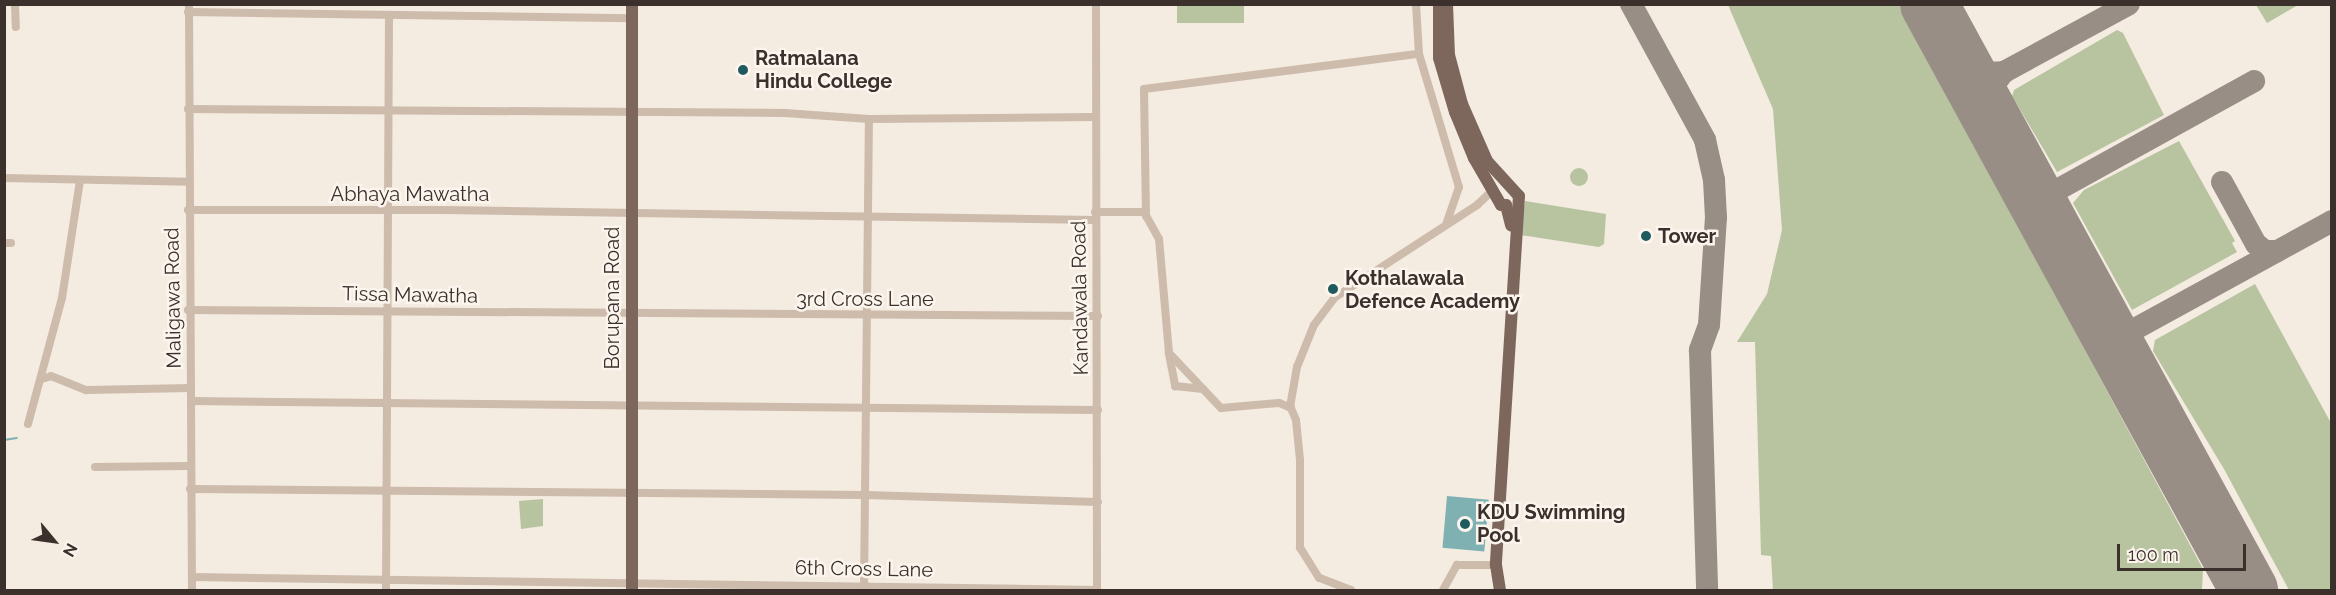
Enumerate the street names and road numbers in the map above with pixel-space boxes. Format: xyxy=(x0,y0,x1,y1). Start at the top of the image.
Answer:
street label: Abhaya Mawatha xyxy=(331,182,489,206)
street label: Kandawala Road xyxy=(1067,220,1093,376)
street label: Maligawa Road xyxy=(160,227,186,369)
street label: Borupana Road xyxy=(600,227,624,369)
street label: Tissa Mawatha xyxy=(342,282,478,308)
street label: 3rd Cross Lane xyxy=(796,287,934,311)
street label: 6th Cross Lane xyxy=(795,556,933,582)

